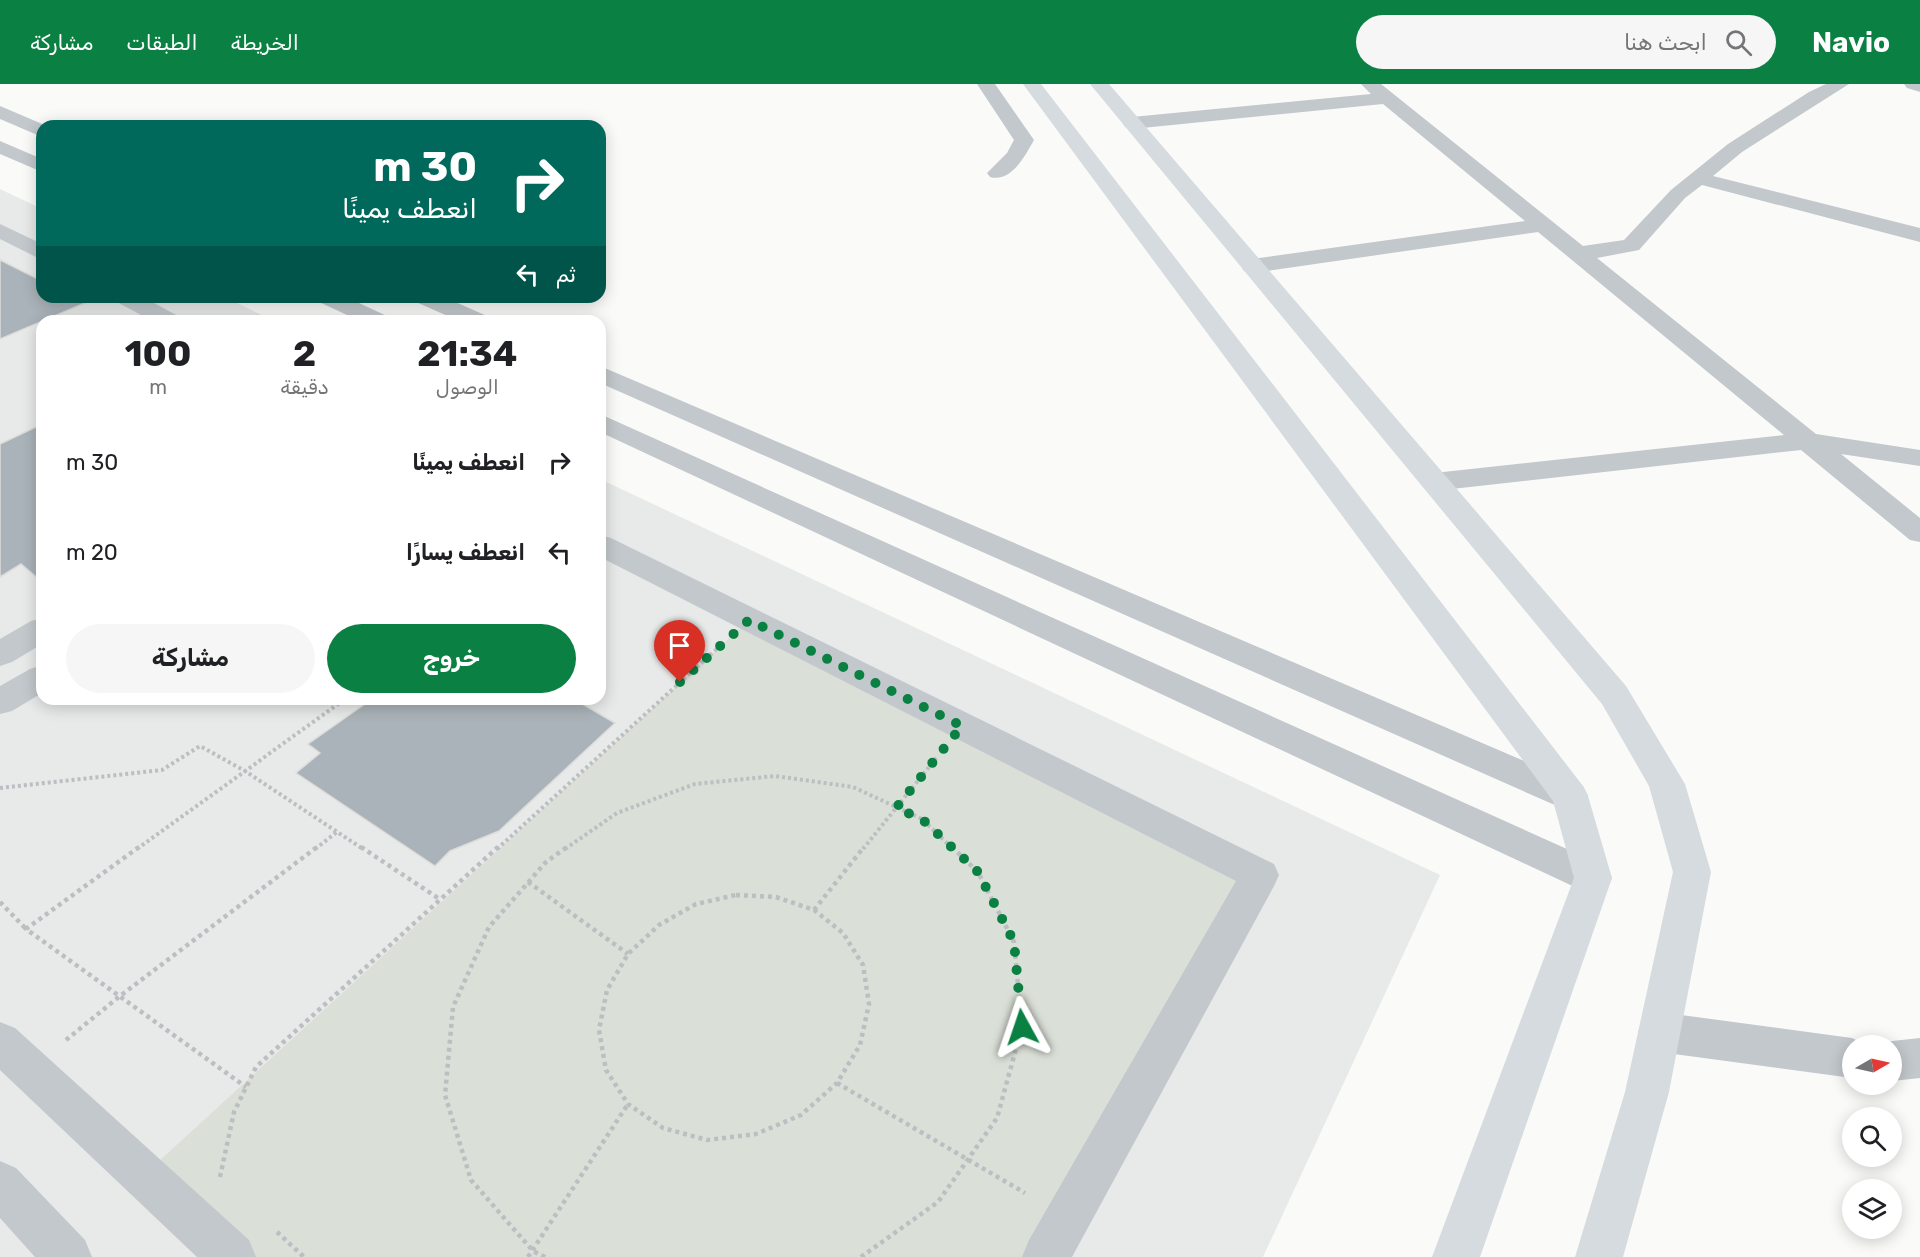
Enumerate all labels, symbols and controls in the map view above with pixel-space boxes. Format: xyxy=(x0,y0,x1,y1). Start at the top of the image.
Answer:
search box xyxy=(1356,15,1776,69)
icon: search xyxy=(1722,26,1755,59)
text: Navio xyxy=(1812,26,1890,59)
text: ابحث هنا xyxy=(1624,29,1707,56)
text: مشاركة xyxy=(30,30,93,55)
text: الطبقات xyxy=(126,30,198,55)
text: الخريطة xyxy=(231,30,299,55)
text: 30 m xyxy=(373,142,477,192)
icon: right xyxy=(498,144,576,222)
text: انعطف يمينًا xyxy=(342,193,477,225)
icon: left xyxy=(511,258,544,291)
text: ثم xyxy=(556,261,576,288)
text: 100 xyxy=(125,332,192,375)
text: 2 xyxy=(293,332,316,375)
text: 21:34 xyxy=(417,332,517,375)
text: m xyxy=(149,375,167,399)
text: دقيقة xyxy=(280,375,329,399)
text: الوصول xyxy=(436,375,499,399)
icon: right xyxy=(543,446,576,479)
text: 30 m xyxy=(66,449,118,476)
text: انعطف يمينًا xyxy=(412,449,525,476)
icon: left xyxy=(543,536,576,569)
text: 20 m xyxy=(66,539,118,566)
text: انعطف يسارًا xyxy=(406,539,525,566)
pin xyxy=(654,620,705,682)
button: مشاركة xyxy=(66,624,315,693)
button: خروج xyxy=(327,624,576,693)
icon: arrive xyxy=(663,629,696,662)
position arrow xyxy=(990,995,1054,1059)
north arrow xyxy=(1842,1035,1902,1095)
map controls xyxy=(1842,1035,1902,1239)
button: search xyxy=(1842,1107,1902,1167)
button: layers xyxy=(1842,1179,1902,1239)

